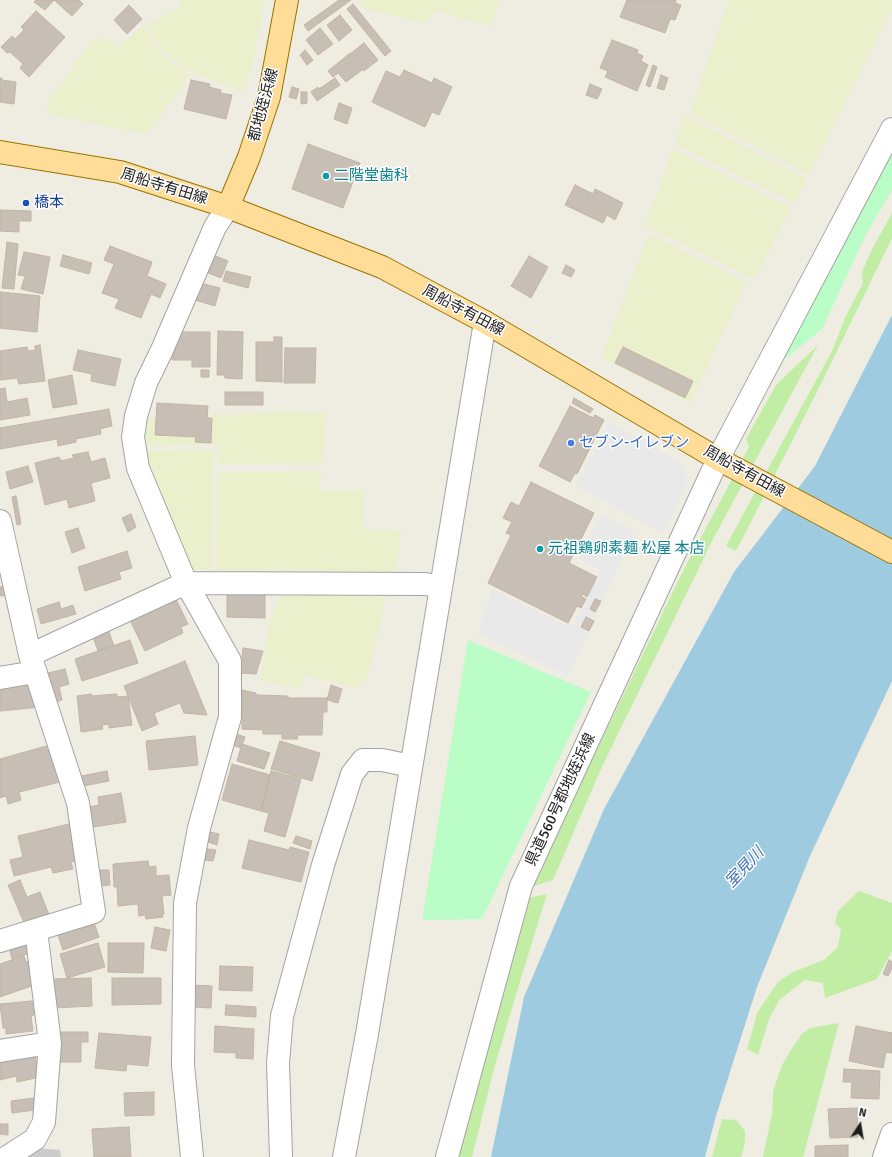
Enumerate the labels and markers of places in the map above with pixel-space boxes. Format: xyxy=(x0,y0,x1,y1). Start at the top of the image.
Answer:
place label: 二階堂歯科 xyxy=(334,167,409,185)
marker: 二階堂歯科 xyxy=(321,171,331,181)
place label: 橋本 xyxy=(34,194,64,212)
marker: 橋本 xyxy=(21,198,31,208)
place label: セブン-イレブン xyxy=(579,434,689,452)
marker: セブン-イレブン xyxy=(566,438,576,448)
place label: 元祖鶏卵素麺 松屋 本店 xyxy=(548,540,705,558)
marker: 元祖鶏卵素麺 松屋 本店 xyxy=(535,544,545,554)

